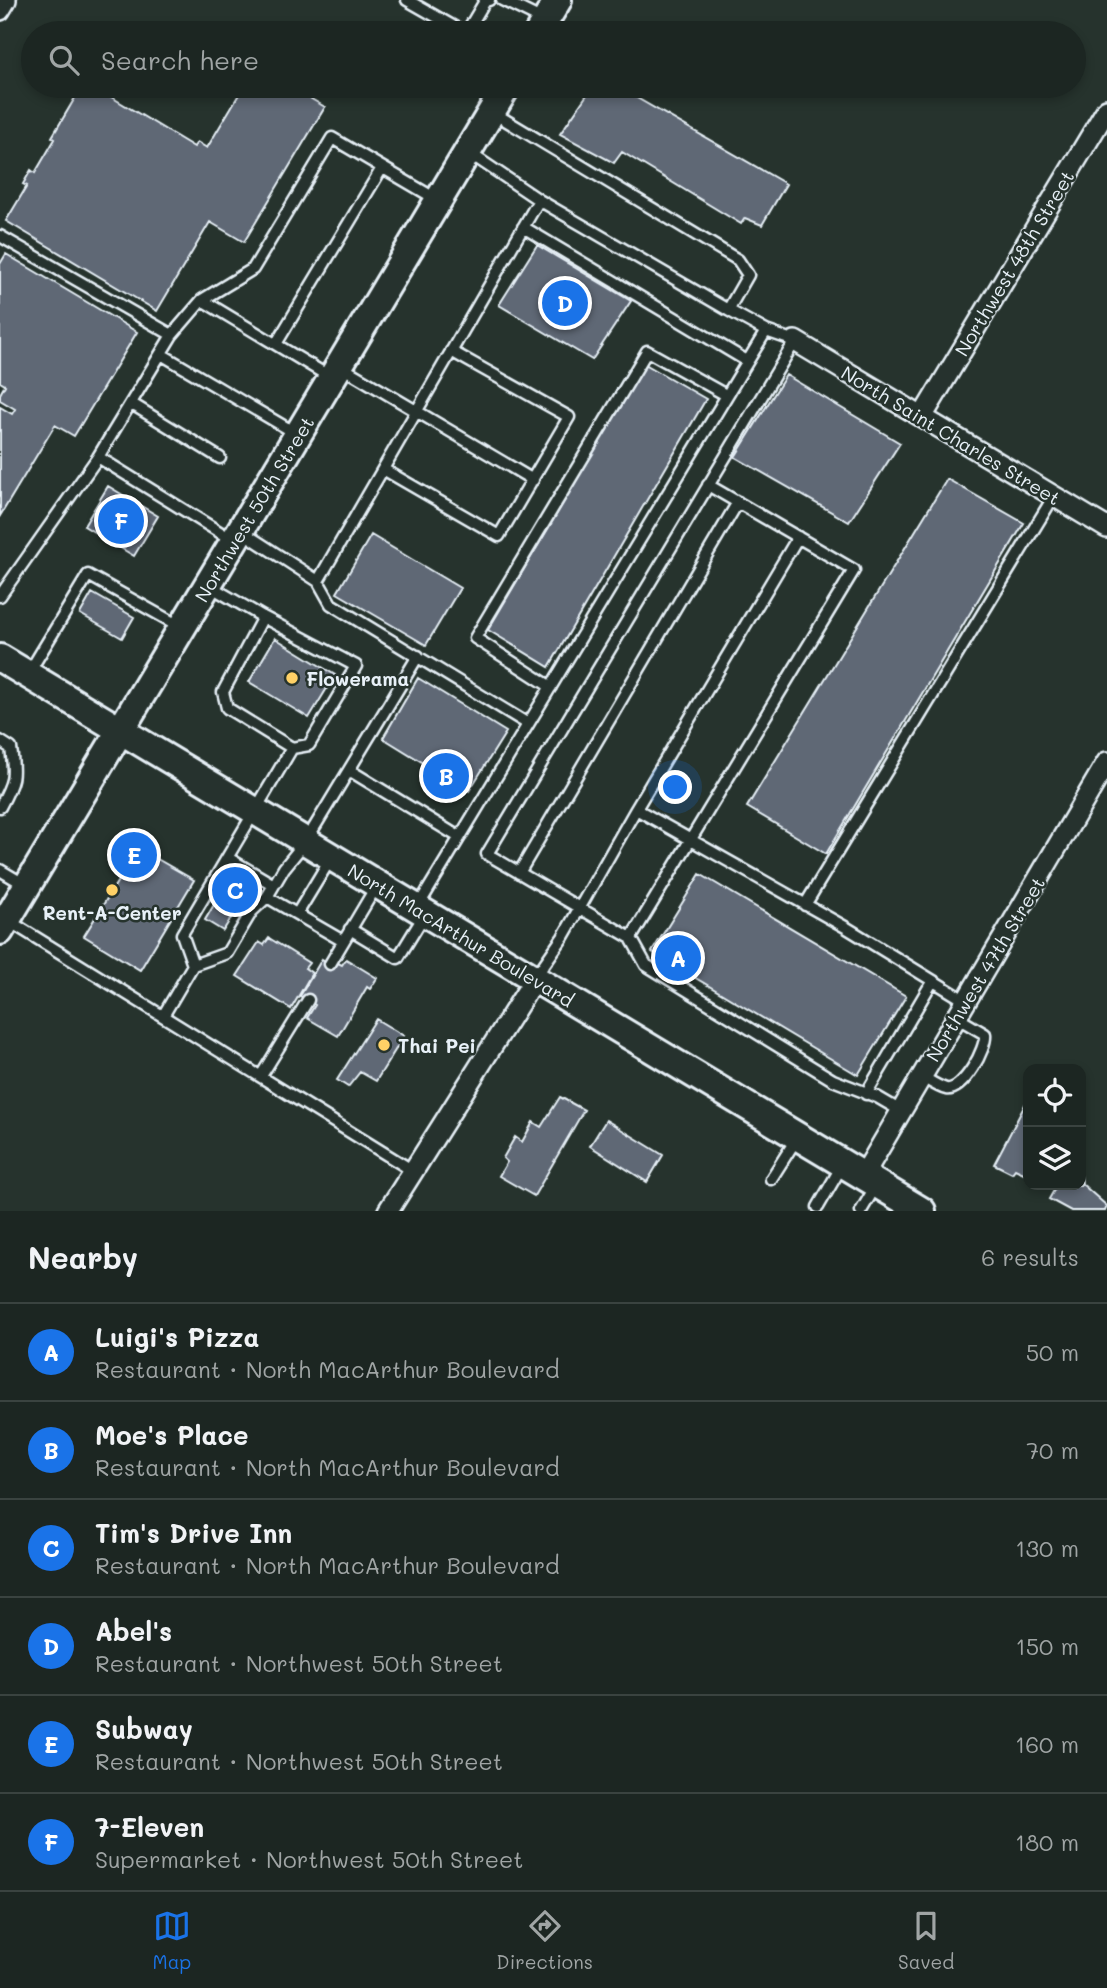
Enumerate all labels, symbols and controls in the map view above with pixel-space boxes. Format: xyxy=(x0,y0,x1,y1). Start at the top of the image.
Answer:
search box xyxy=(21,21,1086,98)
icon: search xyxy=(45,41,83,79)
text: Search here xyxy=(101,43,259,77)
street label: Northwest 48th Street xyxy=(949,166,1079,360)
pin: D xyxy=(542,277,588,329)
street label: North Saint Charles Street xyxy=(837,360,1065,510)
street label: Northwest 50th Street xyxy=(189,411,319,607)
pin: F xyxy=(98,495,144,547)
place label: Flowerama xyxy=(306,666,409,691)
marker: Flowerama xyxy=(284,670,300,686)
pin: B xyxy=(423,750,469,802)
your location xyxy=(658,770,692,804)
pin: E xyxy=(111,829,157,881)
street label: North MacArthur Boulevard xyxy=(343,857,579,1013)
pin: C xyxy=(212,864,258,916)
street label: Northwest 47th Street xyxy=(920,872,1050,1066)
marker: Rent-A-Center xyxy=(104,882,120,898)
place label: Rent-A-Center xyxy=(42,900,182,925)
pin: A xyxy=(655,932,701,984)
place label: Thai Pei xyxy=(398,1033,476,1058)
marker: Thai Pei xyxy=(376,1037,392,1053)
map controls xyxy=(1023,1064,1086,1190)
button: locate xyxy=(1023,1064,1086,1127)
button: layers xyxy=(1023,1127,1086,1190)
text: Nearby xyxy=(28,1237,138,1277)
text: 6 results xyxy=(981,1242,1079,1272)
text: Luigi's Pizza xyxy=(95,1320,259,1354)
text: A xyxy=(43,1337,59,1367)
text: 50 m xyxy=(1026,1337,1079,1367)
text: Restaurant · North MacArthur Boulevard xyxy=(95,1354,560,1384)
text: Moe's Place xyxy=(95,1418,249,1452)
text: B xyxy=(43,1435,59,1465)
text: 70 m xyxy=(1026,1435,1079,1465)
text: Restaurant · North MacArthur Boulevard xyxy=(95,1452,560,1482)
text: Tim's Drive Inn xyxy=(95,1516,292,1550)
text: C xyxy=(42,1533,60,1563)
text: 130 m xyxy=(1015,1533,1079,1563)
text: Restaurant · North MacArthur Boulevard xyxy=(95,1550,560,1580)
text: Abel's xyxy=(95,1614,172,1648)
text: D xyxy=(43,1631,59,1661)
text: 150 m xyxy=(1015,1631,1079,1661)
text: Restaurant · Northwest 50th Street xyxy=(95,1648,503,1678)
text: Subway xyxy=(95,1712,193,1746)
text: E xyxy=(44,1729,58,1759)
text: 160 m xyxy=(1015,1729,1079,1759)
text: Restaurant · Northwest 50th Street xyxy=(95,1746,503,1776)
text: 7-Eleven xyxy=(95,1810,204,1844)
text: F xyxy=(44,1827,58,1857)
text: 180 m xyxy=(1015,1827,1079,1857)
text: Supermarket · Northwest 50th Street xyxy=(95,1844,523,1874)
tab: Map xyxy=(153,1907,191,1974)
tab: Directions xyxy=(496,1907,593,1974)
tab: Saved xyxy=(898,1907,954,1974)

